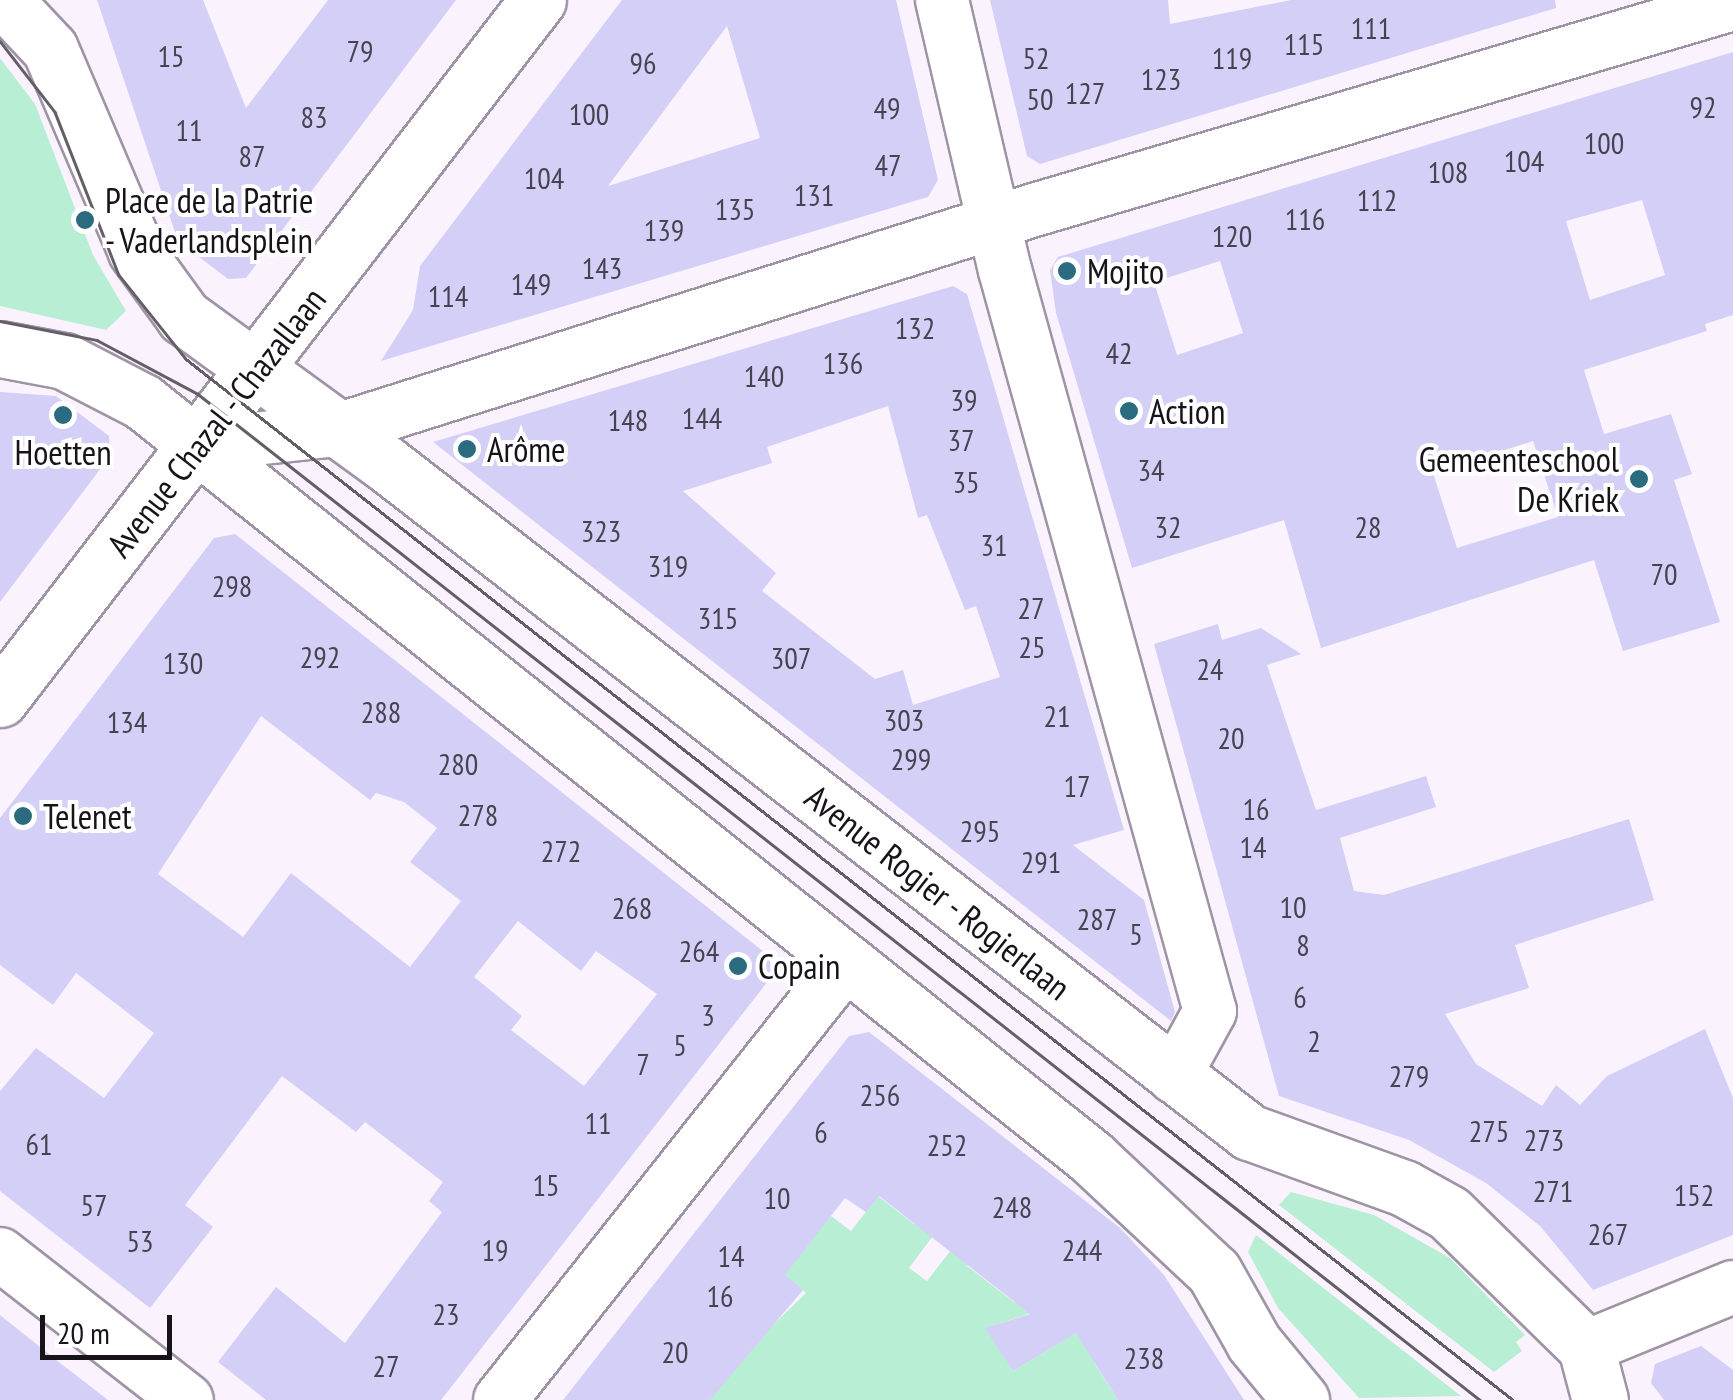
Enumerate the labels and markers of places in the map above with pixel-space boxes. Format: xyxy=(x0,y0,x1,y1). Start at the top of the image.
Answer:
place label: Place de la Patrie - Vaderlandsplein xyxy=(105,179,316,261)
marker: Place de la Patrie - Vaderlandsplein xyxy=(74,209,96,231)
place label: Mojito xyxy=(1087,250,1164,292)
marker: Mojito xyxy=(1056,260,1078,282)
place label: Action xyxy=(1149,390,1225,432)
marker: Action xyxy=(1118,400,1140,422)
marker: Hoetten xyxy=(52,404,74,426)
place label: Arôme xyxy=(487,428,566,470)
place label: Hoetten xyxy=(14,431,112,473)
marker: Arôme xyxy=(456,438,478,460)
place label: Gemeenteschool De Kriek xyxy=(1419,438,1619,520)
marker: Gemeenteschool De Kriek xyxy=(1628,468,1650,490)
place label: Telenet xyxy=(43,795,132,837)
marker: Telenet xyxy=(12,805,34,827)
place label: Copain xyxy=(758,945,840,987)
marker: Copain xyxy=(727,955,749,977)

